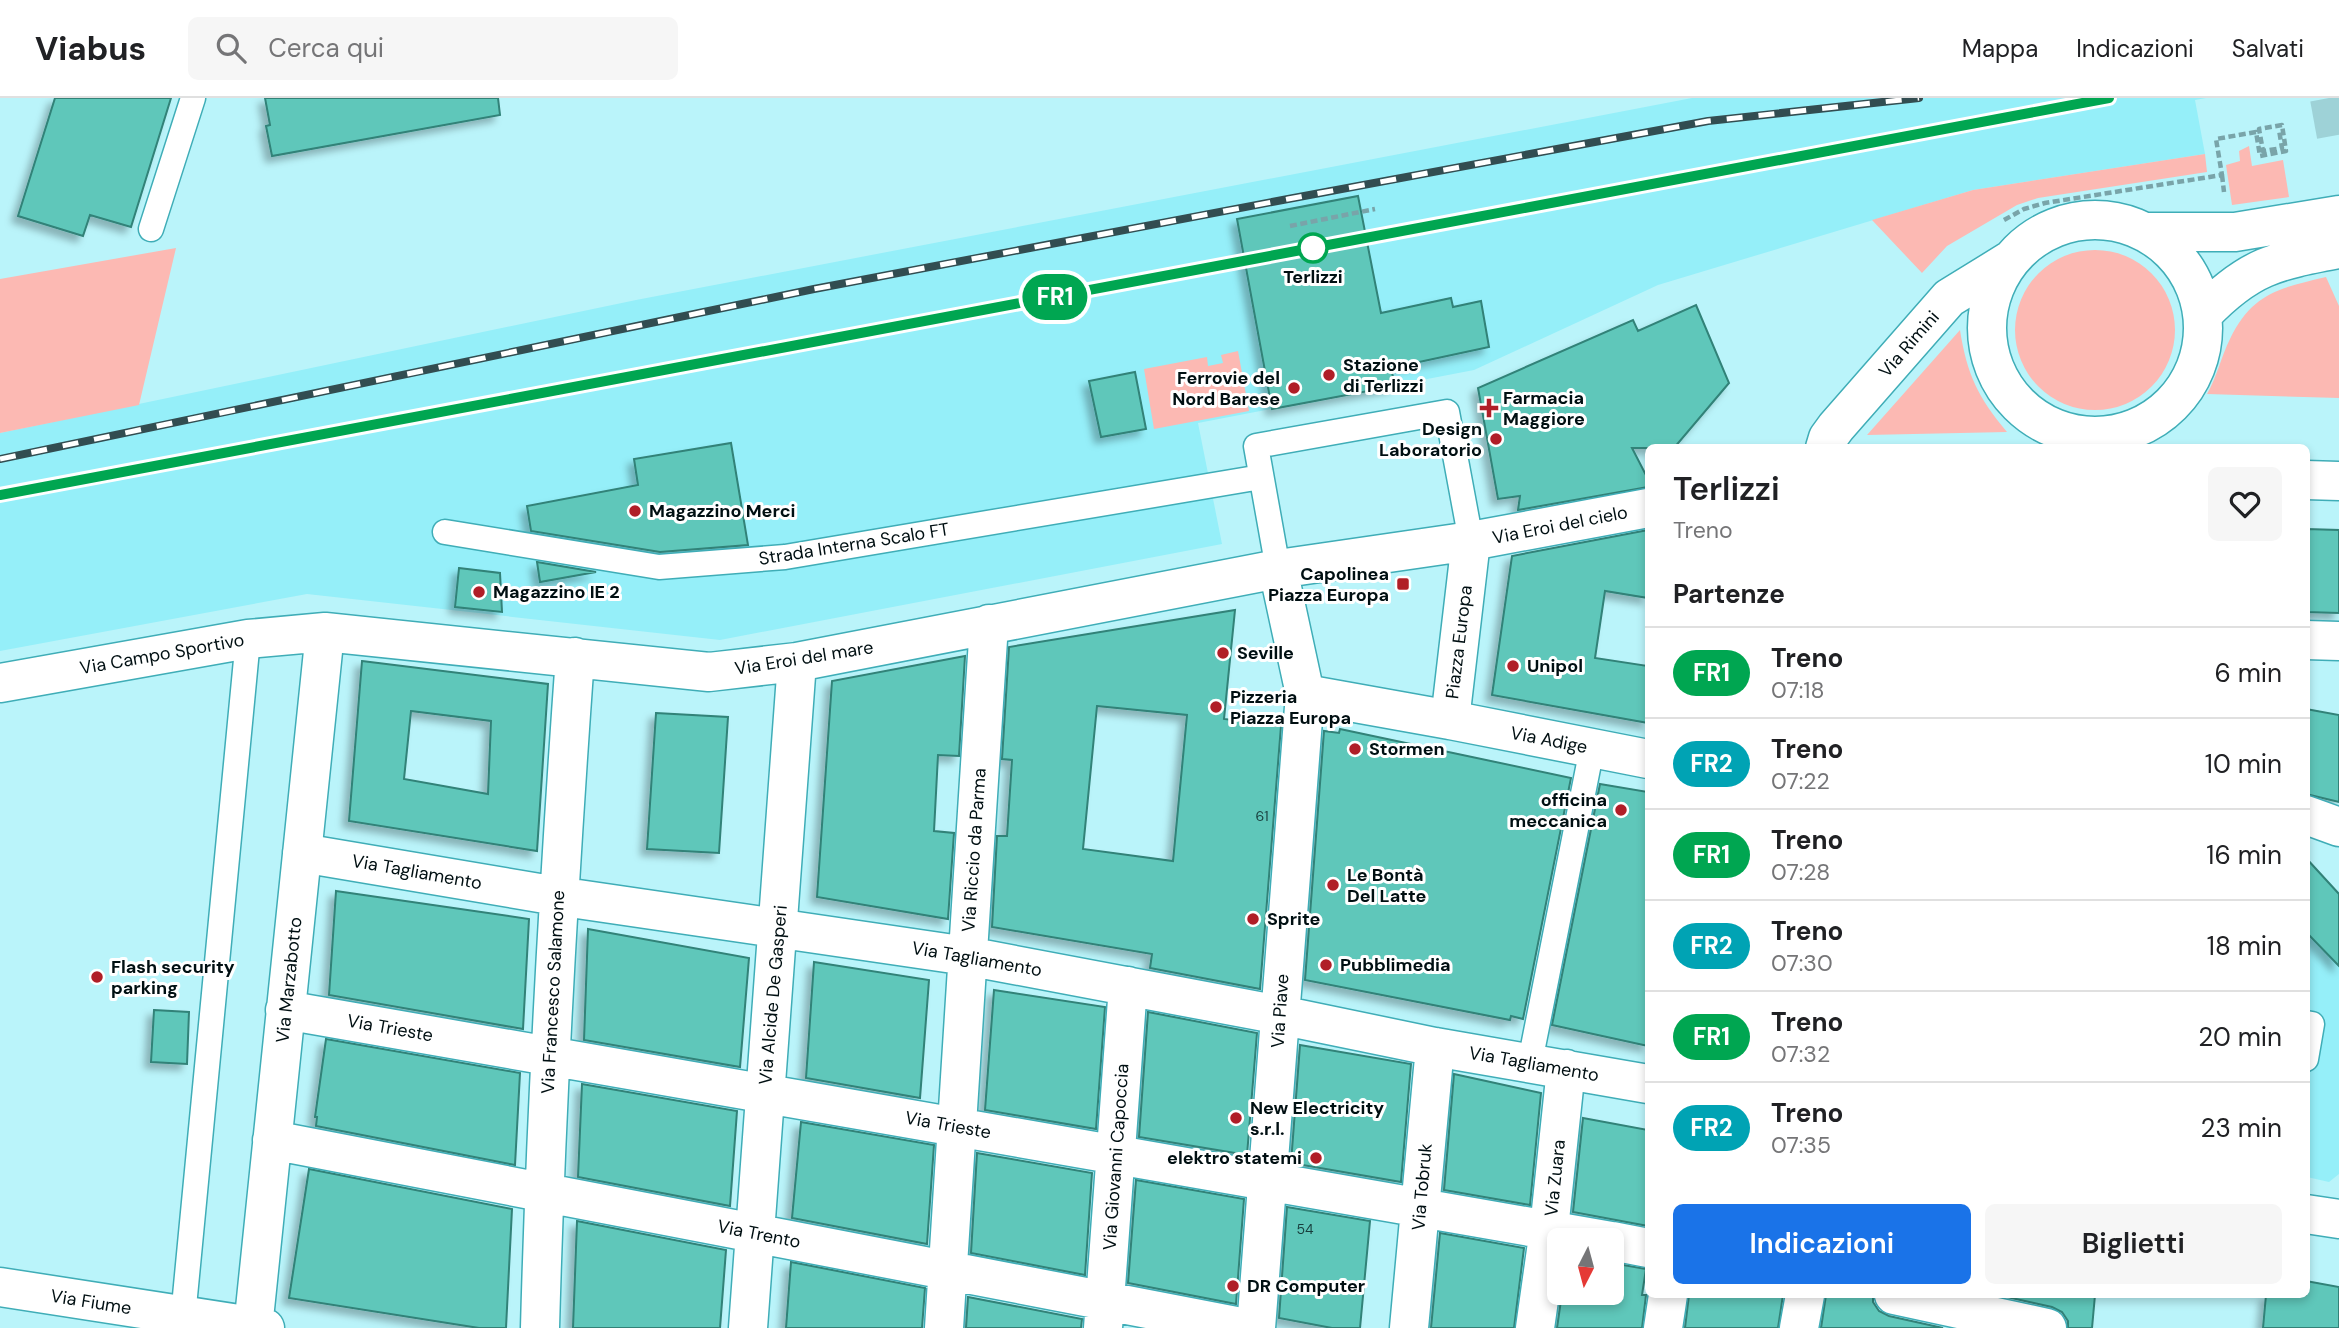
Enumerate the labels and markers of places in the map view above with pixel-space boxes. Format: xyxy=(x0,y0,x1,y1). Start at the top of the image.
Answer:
marker: Terlizzi xyxy=(1298,233,1328,263)
place label: Terlizzi xyxy=(1283,265,1343,289)
place label: Stazione di Terlizzi xyxy=(1343,353,1424,398)
place label: Ferrovie del Nord Barese xyxy=(1172,366,1280,411)
marker: Stazione di Terlizzi xyxy=(1321,367,1337,383)
marker: Ferrovie del Nord Barese xyxy=(1286,380,1302,396)
place label: Farmacia Maggiore xyxy=(1503,386,1585,431)
marker: Farmacia Maggiore xyxy=(1481,400,1497,416)
place label: Design Laboratorio xyxy=(1379,417,1482,462)
marker: Design Laboratorio xyxy=(1488,431,1504,447)
place label: Magazzino Merci xyxy=(649,499,796,523)
marker: Magazzino Merci xyxy=(627,503,643,519)
place label: Capolinea Piazza Europa xyxy=(1268,562,1389,607)
marker: Capolinea Piazza Europa xyxy=(1395,576,1411,592)
place label: Magazzino IE 2 xyxy=(493,580,620,604)
marker: Magazzino IE 2 xyxy=(471,584,487,600)
place label: Seville xyxy=(1237,641,1294,665)
marker: Seville xyxy=(1215,645,1231,661)
place label: Unipol xyxy=(1527,654,1583,678)
marker: Unipol xyxy=(1505,658,1521,674)
place label: Pizzeria Piazza Europa xyxy=(1230,685,1351,730)
marker: Pizzeria Piazza Europa xyxy=(1208,699,1224,715)
place label: Stormen xyxy=(1369,737,1445,761)
marker: Stormen xyxy=(1347,741,1363,757)
place label: officina meccanica xyxy=(1509,788,1607,833)
marker: officina meccanica xyxy=(1613,802,1629,818)
place label: Le Bontà Del Latte xyxy=(1347,863,1426,908)
marker: Le Bontà Del Latte xyxy=(1325,877,1341,893)
place label: Sprite xyxy=(1267,907,1321,931)
marker: Sprite xyxy=(1245,911,1261,927)
place label: Pubblimedia xyxy=(1340,953,1451,977)
place label: Flash security parking xyxy=(111,955,235,1000)
marker: Pubblimedia xyxy=(1318,957,1334,973)
marker: Flash security parking xyxy=(89,969,105,985)
place label: New Electricity s.r.l. xyxy=(1250,1096,1384,1141)
marker: New Electricity s.r.l. xyxy=(1228,1110,1244,1126)
place label: elektro statemi xyxy=(1167,1146,1302,1170)
marker: elektro statemi xyxy=(1308,1150,1324,1166)
place label: DR Computer xyxy=(1247,1274,1365,1298)
marker: DR Computer xyxy=(1225,1278,1241,1294)

